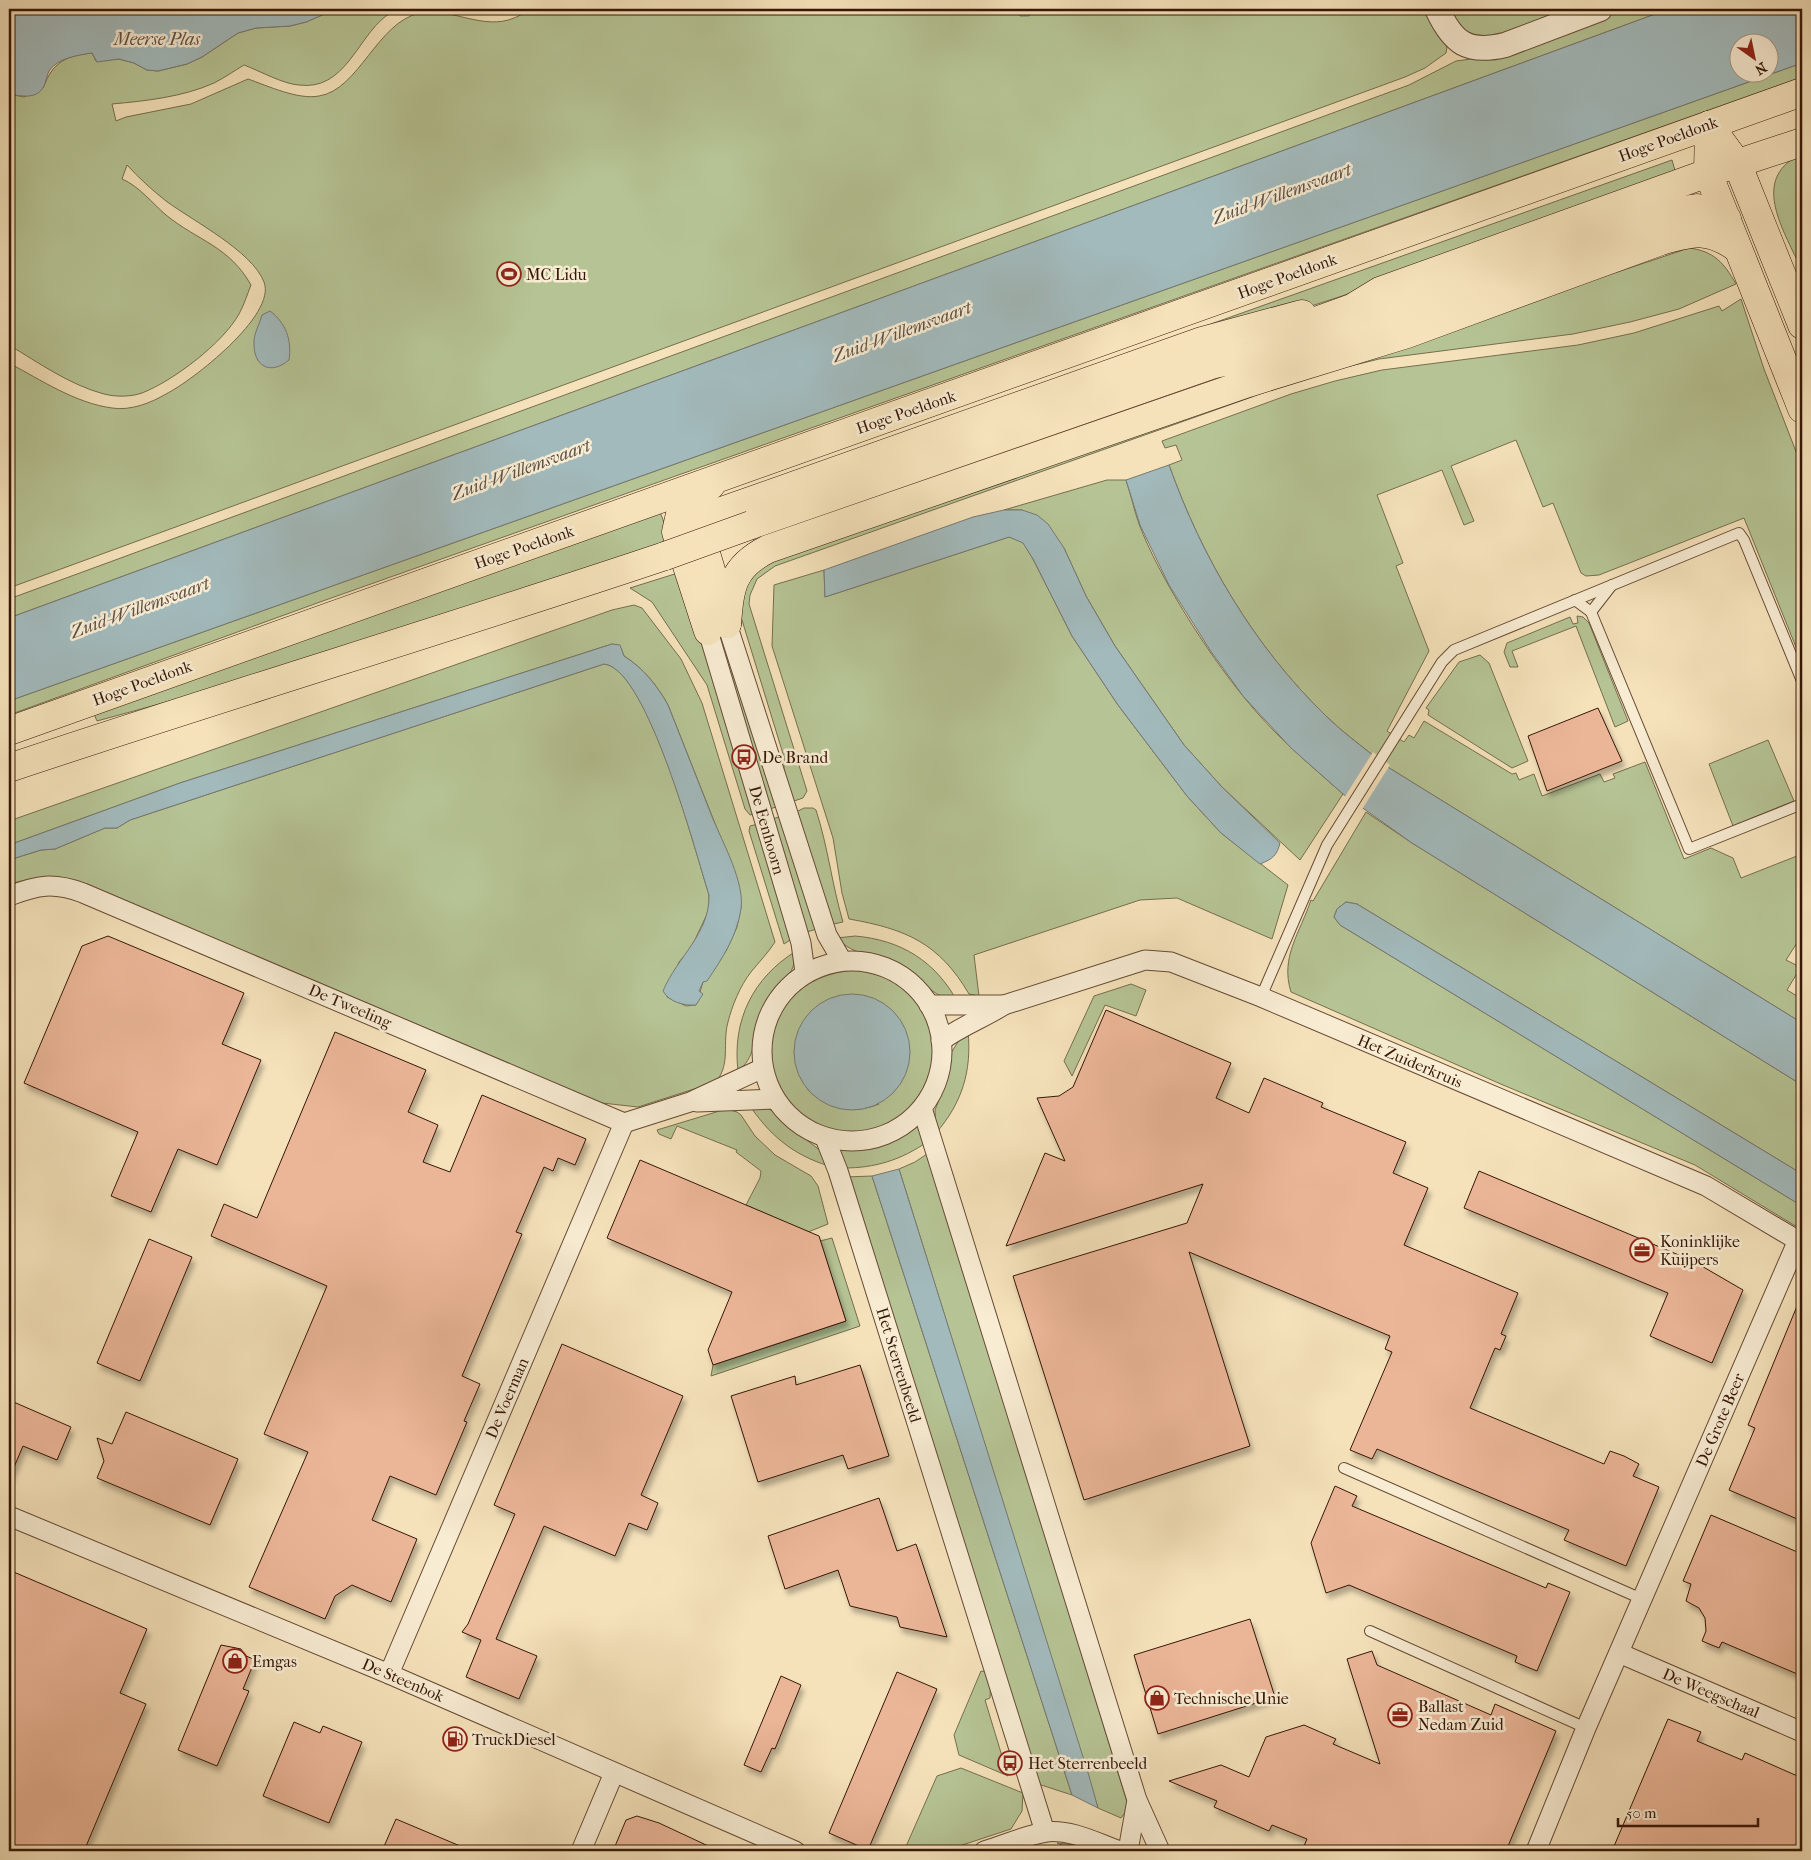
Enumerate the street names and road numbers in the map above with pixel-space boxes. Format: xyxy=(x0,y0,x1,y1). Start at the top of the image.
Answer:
street label: Hoge Poeldonk xyxy=(1616,112,1721,166)
street label: Hoge Poeldonk xyxy=(1235,249,1340,303)
street label: Hoge Poeldonk xyxy=(854,386,959,438)
street label: Hoge Poeldonk xyxy=(472,521,577,573)
street label: Hoge Poeldonk xyxy=(90,656,195,710)
street label: De Eenhoorn xyxy=(745,783,789,877)
street label: De Tweeling xyxy=(306,980,395,1032)
street label: Het Zuiderkruis xyxy=(1355,1030,1465,1092)
street label: Het Sterrenbeeld xyxy=(872,1305,926,1425)
street label: De Voerman xyxy=(481,1354,533,1441)
street label: De Grote Beer xyxy=(1692,1370,1748,1470)
street label: De Steenbok xyxy=(359,1654,448,1706)
street label: De Weegschaal xyxy=(1660,1664,1763,1722)

